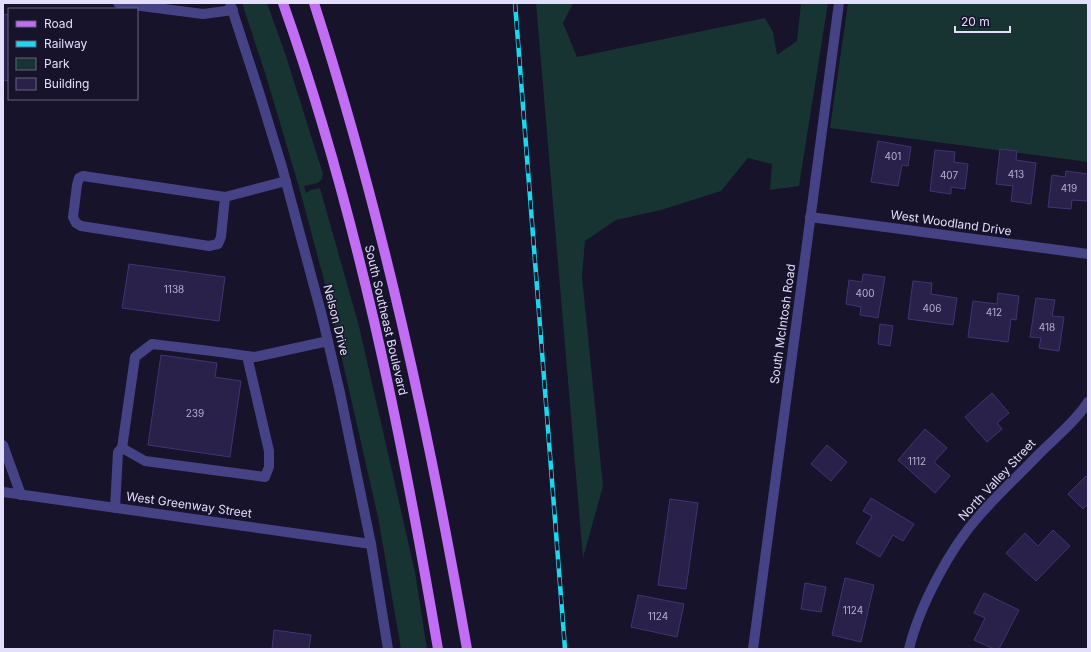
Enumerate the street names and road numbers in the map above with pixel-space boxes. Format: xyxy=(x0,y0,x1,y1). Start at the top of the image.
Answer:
street label: West Woodland Drive xyxy=(890,207,1013,238)
street label: South Southeast Boulevard xyxy=(362,243,411,397)
street label: South McIntosh Road xyxy=(767,263,798,385)
street label: Nelson Drive xyxy=(320,283,353,357)
street label: North Valley Street xyxy=(955,436,1038,524)
street label: West Greenway Street xyxy=(125,488,253,521)

